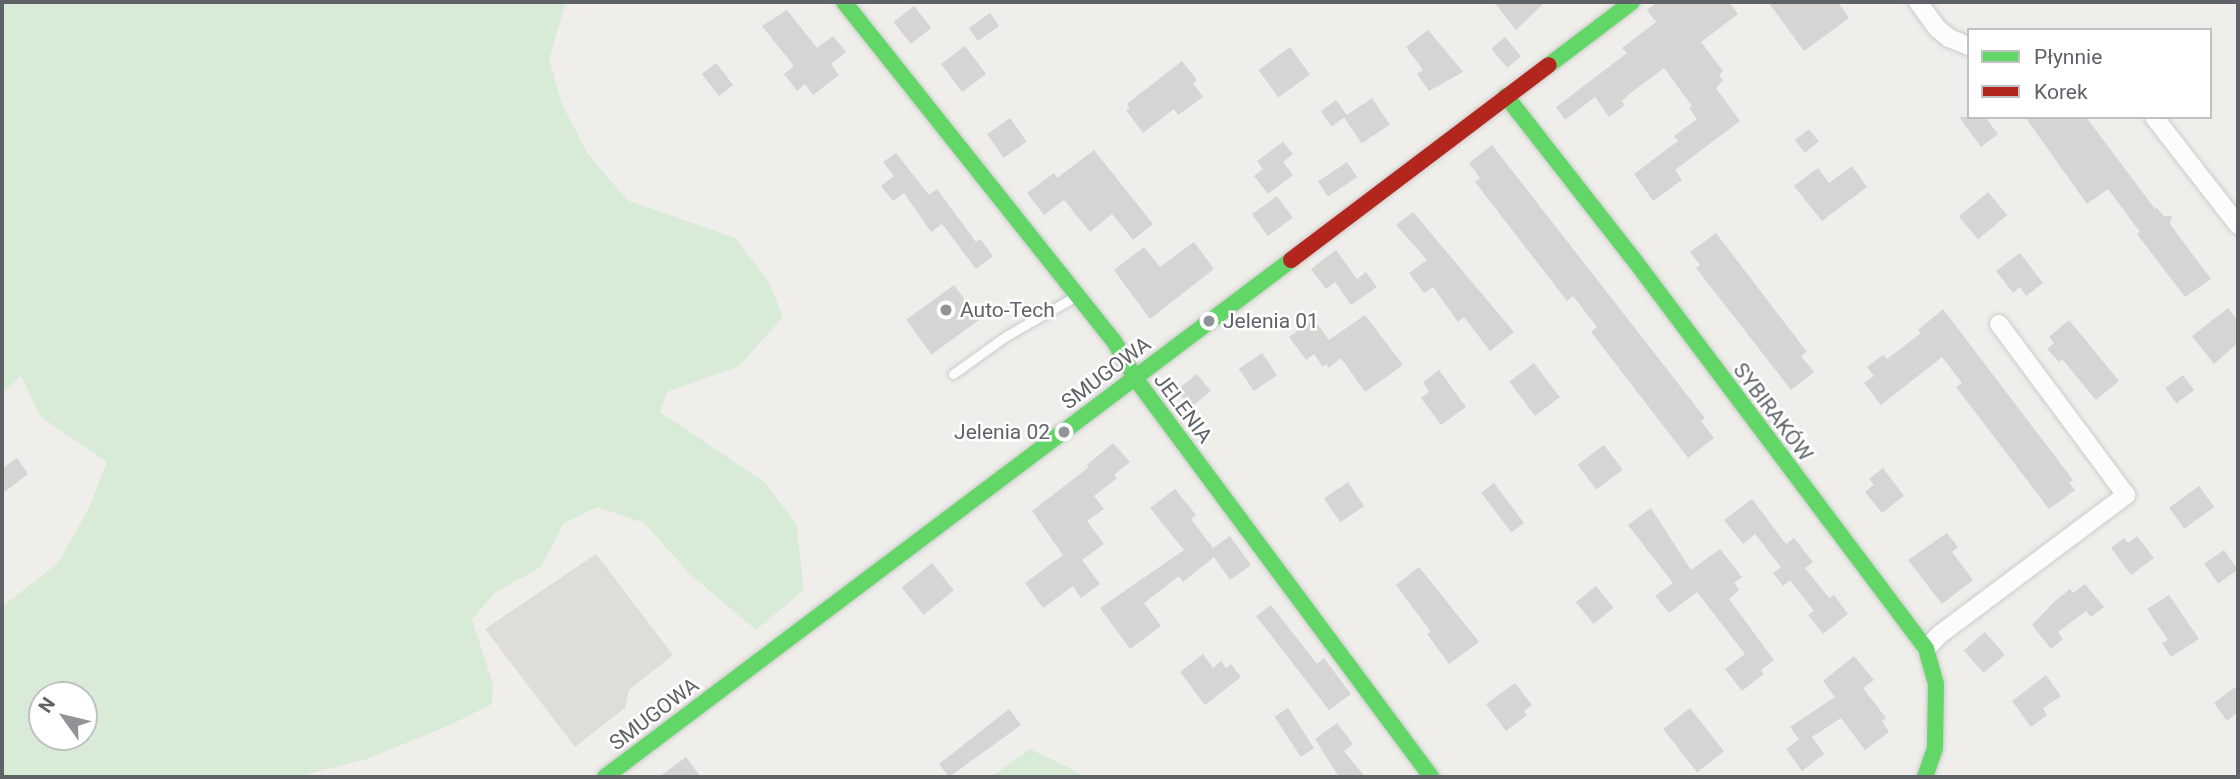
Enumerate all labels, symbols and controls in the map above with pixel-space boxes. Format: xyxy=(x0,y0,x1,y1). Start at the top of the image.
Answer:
legend xyxy=(1967,28,2212,119)
text: Płynnie xyxy=(2034,45,2102,69)
text: Korek xyxy=(2034,80,2088,104)
place label: Auto-Tech xyxy=(960,297,1055,323)
marker: Auto-Tech xyxy=(938,302,954,318)
place label: Jelenia 01 xyxy=(1223,308,1319,334)
marker: Jelenia 01 xyxy=(1201,313,1217,329)
street label: SMUGOWA xyxy=(1056,331,1156,415)
street label: SYBIRAKÓW xyxy=(1728,358,1818,466)
street label: JELENIA xyxy=(1148,368,1218,448)
place label: Jelenia 02 xyxy=(954,419,1050,445)
marker: Jelenia 02 xyxy=(1056,424,1072,440)
street label: SMUGOWA xyxy=(604,672,704,756)
north arrow xyxy=(28,681,98,751)
text: N xyxy=(34,693,60,717)

